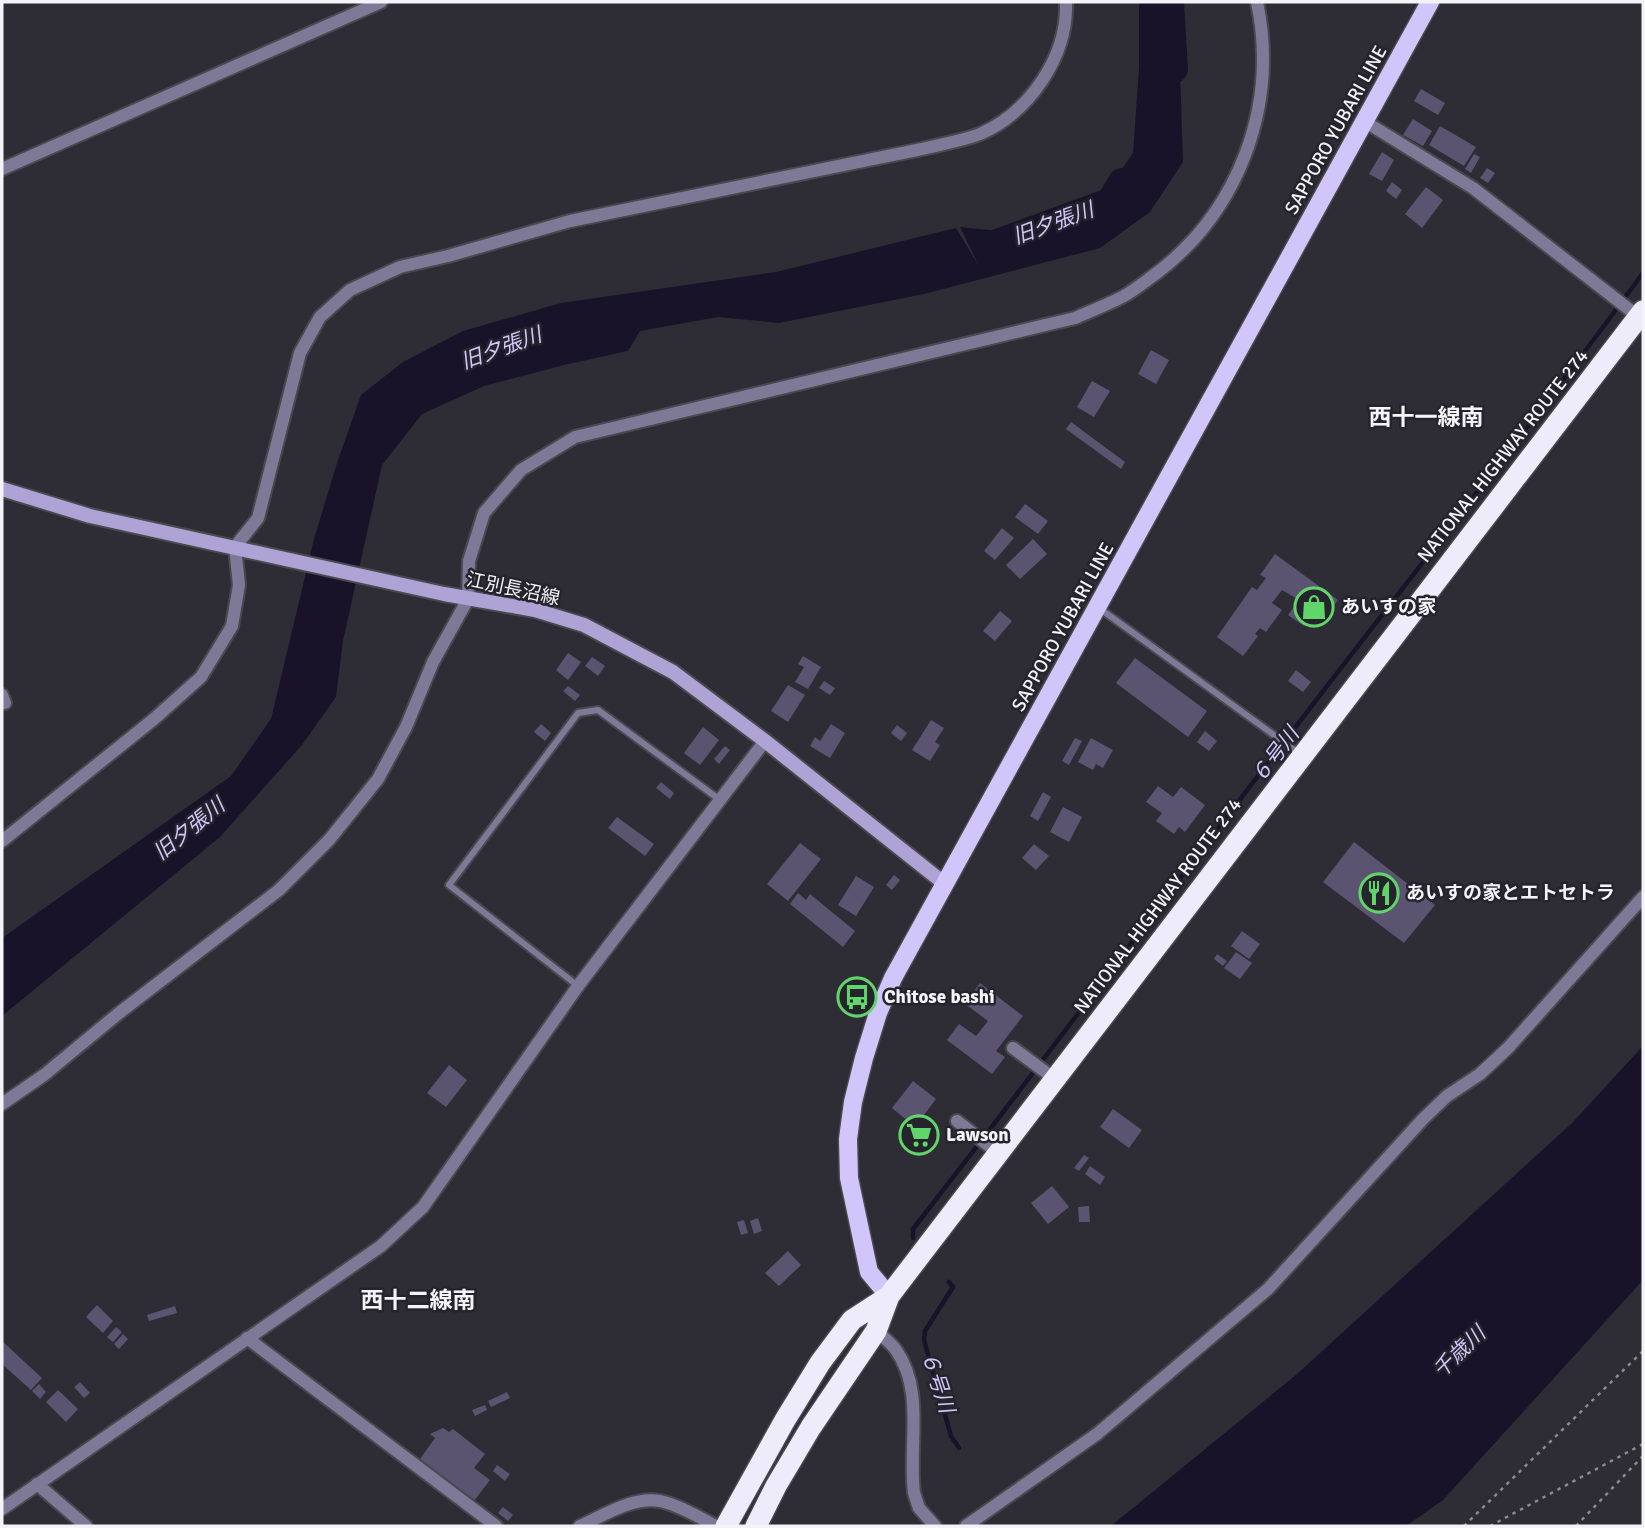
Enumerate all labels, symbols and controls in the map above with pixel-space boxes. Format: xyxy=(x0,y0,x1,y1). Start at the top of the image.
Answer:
street label: SAPPORO YUBARI LINE xyxy=(1280,41,1392,219)
water label: 旧夕張川 xyxy=(1009,196,1099,250)
water label: 旧夕張川 xyxy=(457,321,547,375)
street label: NATIONAL HIGHWAY ROUTE 274 xyxy=(1412,345,1594,567)
district label: 西十一線南 xyxy=(1369,403,1484,432)
street label: SAPPORO YUBARI LINE xyxy=(1007,538,1119,716)
street label: 江別長沼線 xyxy=(464,567,562,611)
shop icon: あいすの家 xyxy=(1293,586,1335,628)
place label: あいすの家 xyxy=(1341,595,1436,619)
water label: ６号川 xyxy=(1246,720,1306,788)
water label: 旧夕張川 xyxy=(148,791,231,866)
street label: NATIONAL HIGHWAY ROUTE 274 xyxy=(1069,793,1247,1019)
restaurant icon: あいすの家とエトセトラ xyxy=(1358,872,1400,914)
place label: あいすの家とエトセトラ xyxy=(1406,881,1615,905)
bus stop icon: Chitose bashi xyxy=(836,976,878,1018)
place label: Chitose bashi xyxy=(884,985,995,1009)
supermarket icon: Lawson xyxy=(898,1114,940,1156)
place label: Lawson xyxy=(946,1123,1009,1147)
district label: 西十二線南 xyxy=(361,1286,476,1315)
water label: 千歳川 xyxy=(1427,1319,1492,1383)
water label: ６号川 xyxy=(916,1348,961,1418)

